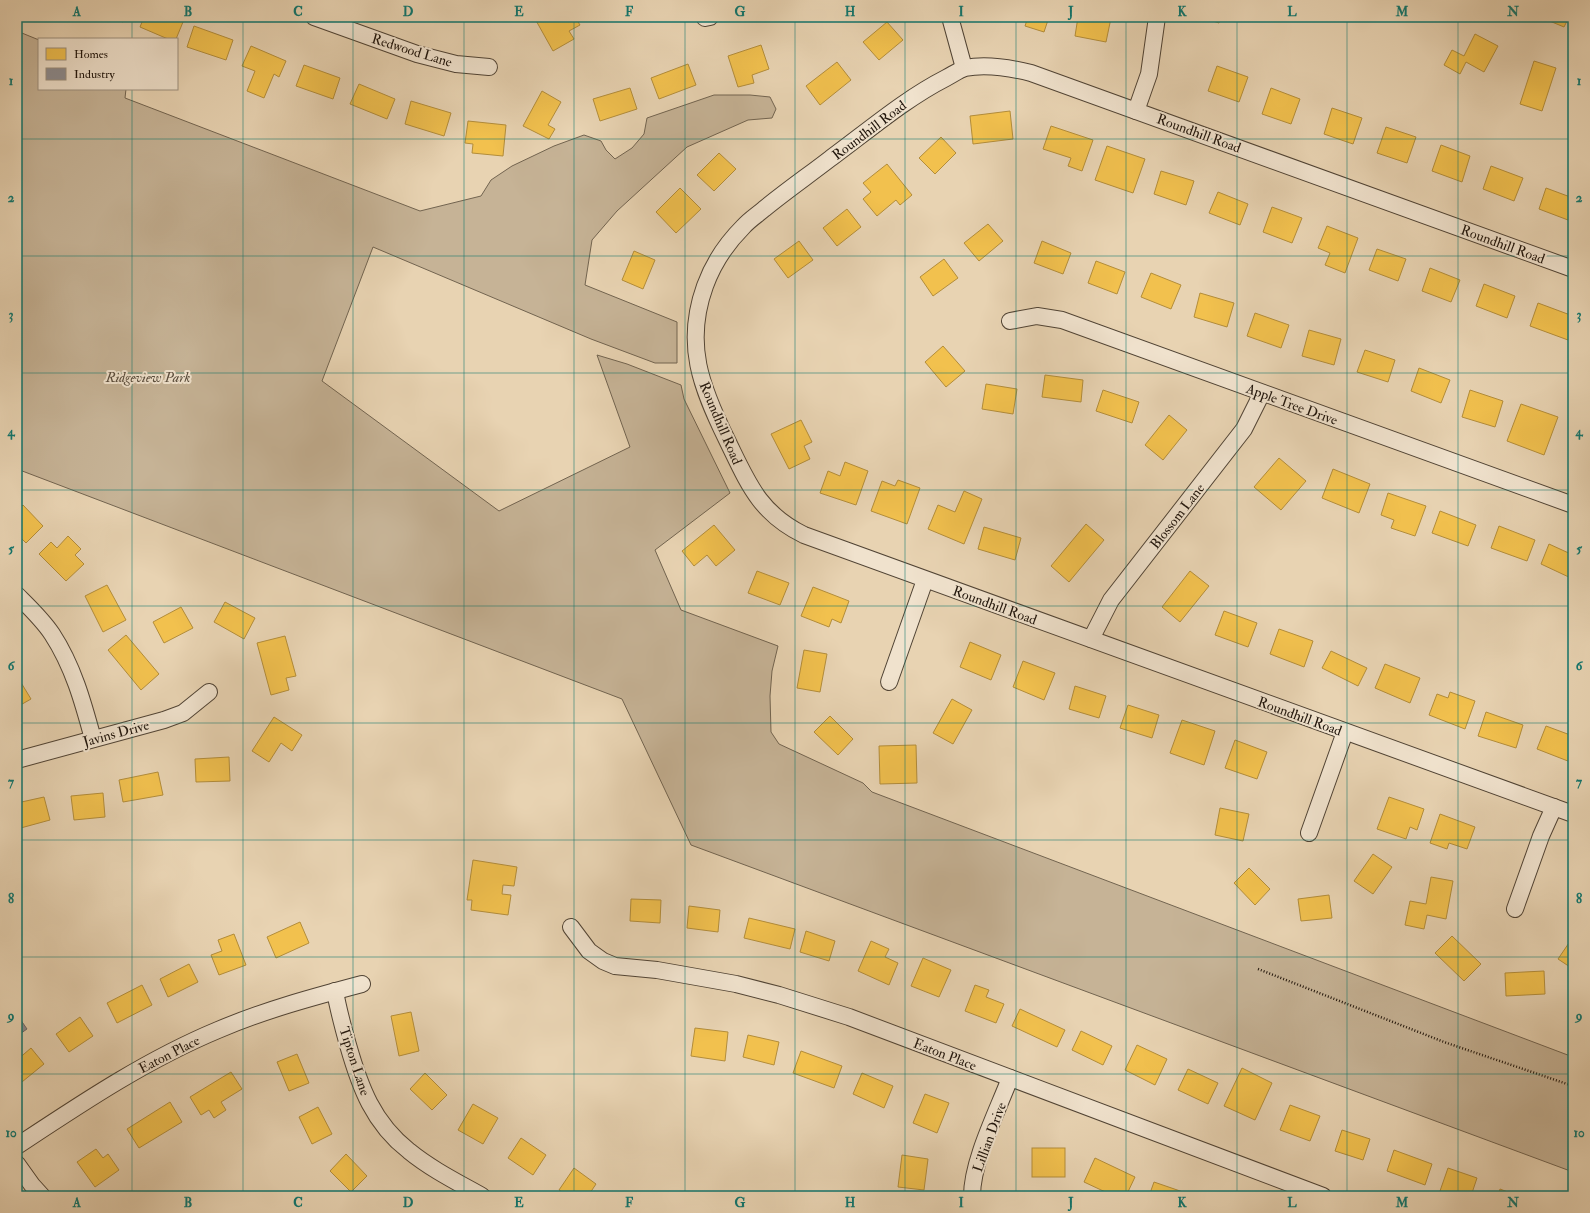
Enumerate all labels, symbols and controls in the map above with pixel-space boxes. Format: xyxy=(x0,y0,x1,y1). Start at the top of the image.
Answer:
text: A xyxy=(72,4,82,20)
text: B xyxy=(184,4,192,20)
text: C xyxy=(293,4,303,20)
text: D xyxy=(403,4,414,20)
text: E xyxy=(514,4,524,20)
text: F xyxy=(625,4,634,20)
text: G xyxy=(735,4,746,20)
text: H xyxy=(845,4,856,20)
text: I xyxy=(958,4,964,20)
text: J xyxy=(1067,4,1074,21)
text: K xyxy=(1177,4,1187,20)
text: L xyxy=(1287,4,1297,20)
text: M xyxy=(1395,4,1409,20)
text: N xyxy=(1506,4,1519,20)
street label: Redwood Lane xyxy=(369,30,454,71)
legend xyxy=(38,38,178,90)
text: Homes xyxy=(74,47,108,62)
text: Industry xyxy=(74,67,116,82)
text: 1 xyxy=(9,73,14,89)
text: 1 xyxy=(1577,73,1582,89)
street label: Roundhill Road xyxy=(829,97,910,164)
street label: Roundhill Road xyxy=(1154,110,1243,157)
text: 2 xyxy=(8,190,15,206)
text: 2 xyxy=(1576,190,1583,206)
street label: Roundhill Road xyxy=(1458,221,1547,268)
text: 3 xyxy=(9,307,14,323)
text: 3 xyxy=(1577,307,1582,323)
park label: Ridgeview Park xyxy=(105,369,191,386)
street label: Roundhill Road xyxy=(695,379,746,467)
street label: Apple Tree Drive xyxy=(1243,380,1340,430)
text: 4 xyxy=(6,424,15,440)
text: 4 xyxy=(1574,424,1583,440)
street label: Blossom Lane xyxy=(1147,480,1208,552)
text: 5 xyxy=(8,541,14,557)
text: 5 xyxy=(1576,541,1582,557)
street label: Roundhill Road xyxy=(950,582,1039,629)
text: 6 xyxy=(8,658,16,674)
text: 6 xyxy=(1576,658,1584,674)
street label: Roundhill Road xyxy=(1255,693,1344,740)
street label: Javins Drive xyxy=(80,716,151,751)
text: 7 xyxy=(8,774,15,790)
text: 7 xyxy=(1576,774,1583,790)
text: 8 xyxy=(8,891,14,907)
text: 8 xyxy=(1576,891,1582,907)
text: 9 xyxy=(6,1008,15,1024)
text: 9 xyxy=(1574,1008,1583,1024)
street label: Tipton Lane xyxy=(334,1025,374,1098)
street label: Eaton Place xyxy=(136,1032,203,1077)
street label: Eaton Place xyxy=(911,1035,979,1074)
street label: Lillian Drive xyxy=(969,1100,1010,1174)
text: 10 xyxy=(5,1125,17,1141)
text: 10 xyxy=(1573,1125,1585,1141)
text: A xyxy=(72,1195,82,1211)
text: B xyxy=(184,1195,192,1211)
text: C xyxy=(293,1195,303,1211)
text: D xyxy=(403,1195,414,1211)
text: E xyxy=(514,1195,524,1211)
text: F xyxy=(625,1195,634,1211)
text: G xyxy=(735,1195,746,1211)
text: H xyxy=(845,1195,856,1211)
text: I xyxy=(958,1195,964,1211)
text: J xyxy=(1067,1195,1074,1212)
text: K xyxy=(1177,1195,1187,1211)
text: L xyxy=(1287,1195,1297,1211)
text: M xyxy=(1395,1195,1409,1211)
text: N xyxy=(1506,1195,1519,1211)

